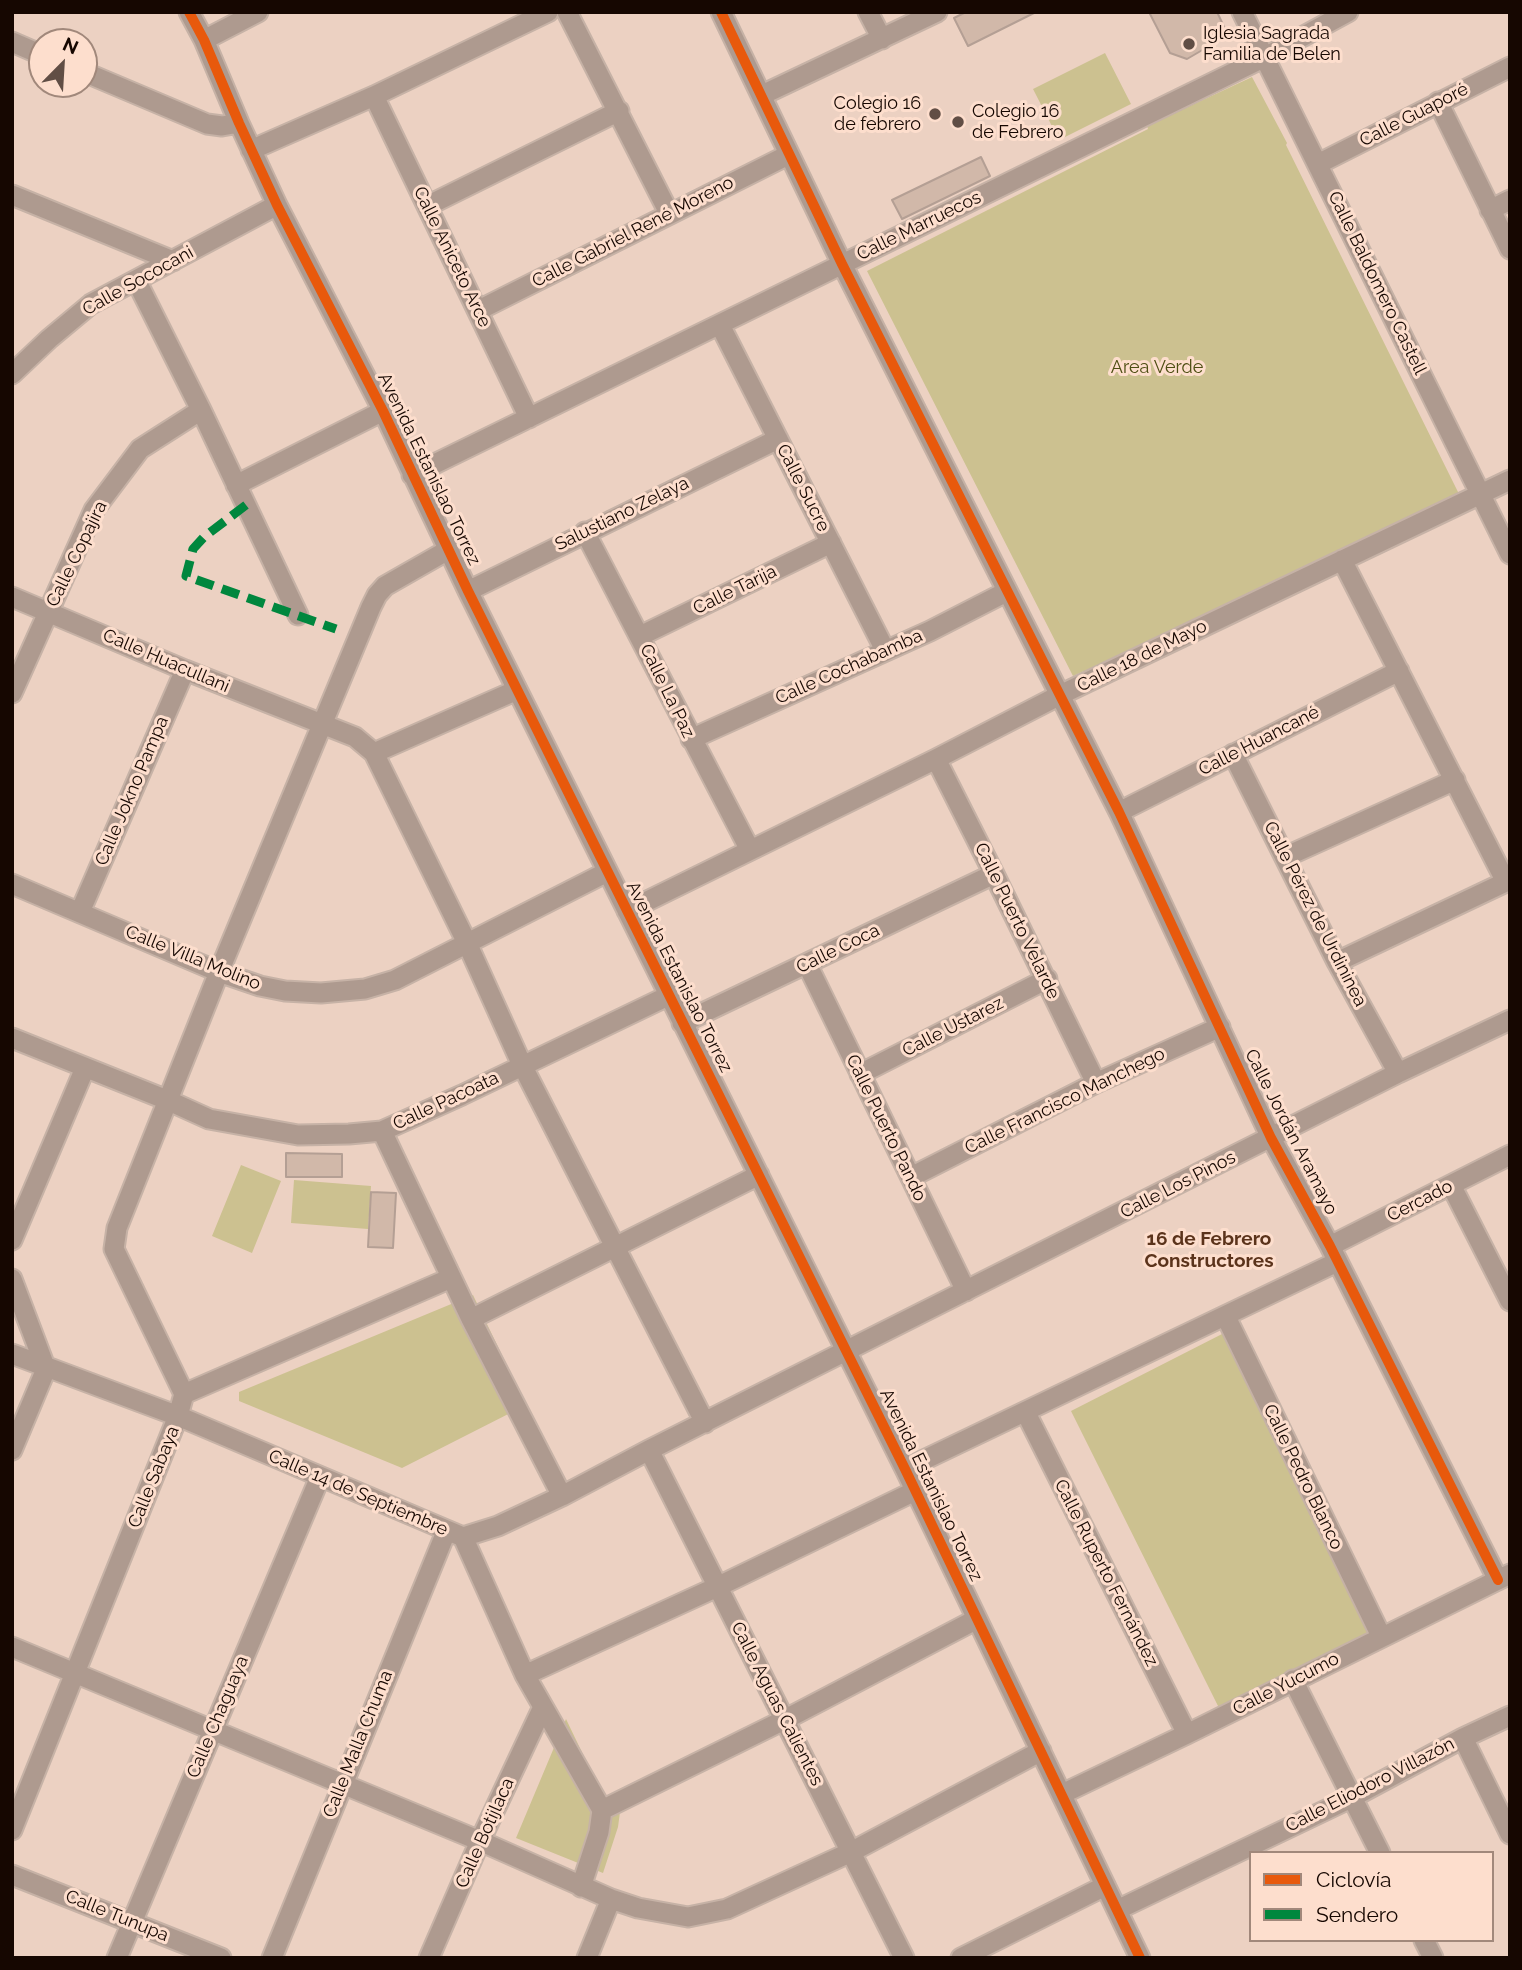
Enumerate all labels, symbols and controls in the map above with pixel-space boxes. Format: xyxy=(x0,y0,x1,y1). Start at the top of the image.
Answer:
place label: Iglesia Sagrada Familia de Belen xyxy=(1203,23,1341,66)
north arrow xyxy=(28,28,98,98)
text: N xyxy=(60,33,82,59)
marker: Iglesia Sagrada Familia de Belen xyxy=(1181,36,1197,52)
street label: Calle Guaporé xyxy=(1356,78,1472,152)
place label: Colegio 16 de febrero xyxy=(834,93,921,136)
place label: Colegio 16 de Febrero xyxy=(972,101,1063,144)
marker: Colegio 16 de febrero xyxy=(927,106,943,122)
marker: Colegio 16 de Febrero xyxy=(950,114,966,130)
street label: Calle Gabriel René Moreno xyxy=(529,172,737,292)
street label: Calle Aniceto Arce xyxy=(409,183,495,331)
street label: Calle Marruecos xyxy=(853,187,985,265)
street label: Calle Baldomero Castell xyxy=(1323,188,1431,378)
street label: Calle Sococani xyxy=(79,242,197,320)
park label: Area Verde xyxy=(1111,357,1203,379)
street label: Avenida Estanislao Torrez xyxy=(373,369,485,569)
street label: Calle Sucre xyxy=(772,441,834,535)
street label: Salustiano Zelaya xyxy=(552,472,692,556)
street label: Calle Copajira xyxy=(42,498,112,610)
street label: Calle Tarija xyxy=(690,561,780,619)
street label: Calle 18 de Mayo xyxy=(1074,615,1210,697)
street label: Calle Huacullani xyxy=(99,625,233,697)
street label: Calle Cochabamba xyxy=(772,625,926,709)
street label: Calle La Paz xyxy=(635,641,699,741)
street label: Calle Huancané xyxy=(1195,701,1323,781)
street label: Calle Jokno Pampa xyxy=(91,713,173,869)
street label: Calle Pérez de Urdininea xyxy=(1259,818,1371,1010)
street label: Calle Puerto Velarde xyxy=(970,839,1064,1003)
street label: Avenida Estanislao Torrez xyxy=(621,878,737,1076)
street label: Calle Coca xyxy=(793,920,883,978)
street label: Calle Villa Molino xyxy=(122,921,264,995)
street label: Calle Ustarez xyxy=(899,992,1007,1062)
street label: Calle Francisco Manchego xyxy=(961,1043,1169,1159)
street label: Calle Jordán Aramayo xyxy=(1240,1046,1342,1218)
street label: Calle Puerto Pando xyxy=(841,1051,931,1205)
street label: Calle Pacoata xyxy=(390,1067,502,1135)
street label: Calle Los Pinos xyxy=(1117,1147,1239,1223)
street label: Cercado xyxy=(1384,1175,1456,1227)
district label: 16 de Febrero Constructores xyxy=(1144,1228,1274,1272)
street label: Avenida Estanislao Torrez xyxy=(875,1385,987,1585)
street label: Calle Pedro Blanco xyxy=(1258,1401,1348,1553)
street label: Calle Sabaya xyxy=(124,1423,184,1531)
street label: Calle 14 de Septiembre xyxy=(265,1445,451,1541)
street label: Calle Ruperto Fernández xyxy=(1049,1476,1163,1670)
street label: Calle Aguas Calientes xyxy=(726,1618,828,1790)
street label: Calle Yucumo xyxy=(1229,1648,1343,1720)
street label: Calle Chaguaya xyxy=(183,1653,253,1781)
street label: Calle Malla Chuma xyxy=(319,1667,397,1821)
street label: Calle Eliodoro Villazón xyxy=(1282,1733,1458,1837)
street label: Calle Botijlaca xyxy=(451,1775,519,1891)
legend xyxy=(1249,1851,1494,1942)
text: Ciclovía xyxy=(1316,1867,1392,1892)
street label: Calle Tunupa xyxy=(62,1886,172,1946)
text: Sendero xyxy=(1316,1902,1398,1927)

